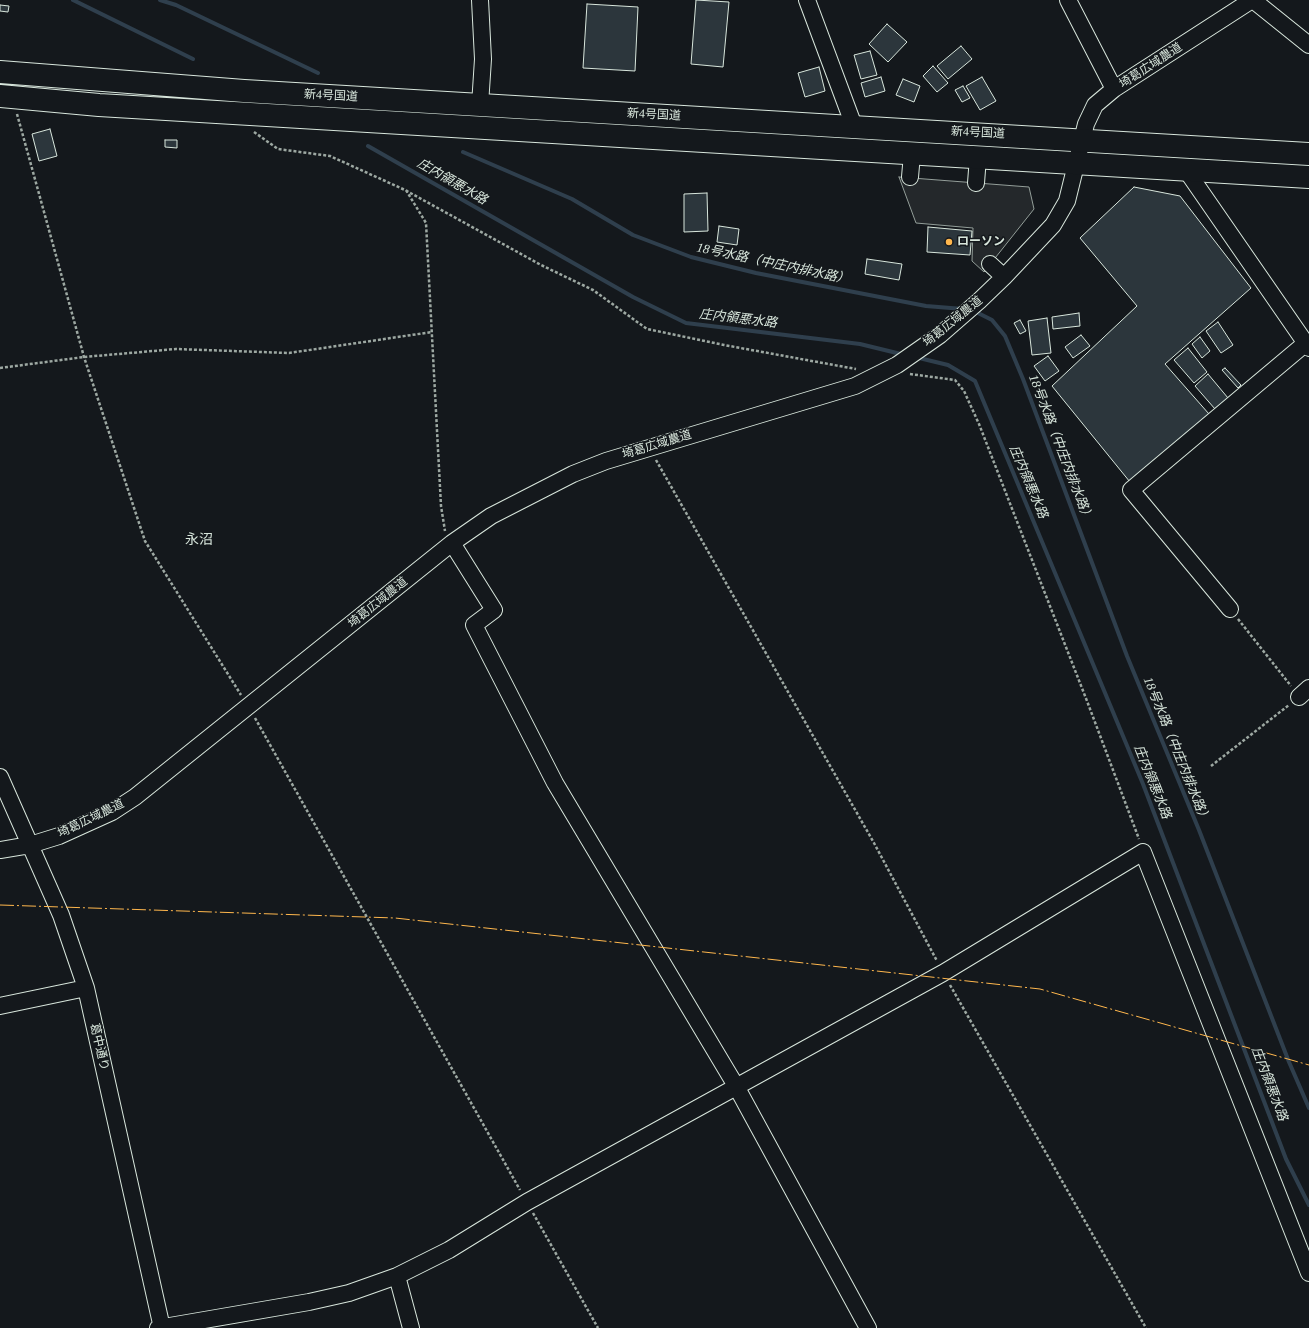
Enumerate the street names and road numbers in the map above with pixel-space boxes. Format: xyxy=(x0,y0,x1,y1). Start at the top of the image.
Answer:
street label: 埼葛広域農道 xyxy=(1117,40,1185,92)
street label: 新4号国道 xyxy=(304,87,358,105)
street label: 新4号国道 xyxy=(627,106,681,124)
street label: 新4号国道 xyxy=(951,124,1005,142)
street label: 埼葛広域農道 xyxy=(920,294,986,350)
street label: 埼葛広域農道 xyxy=(620,428,694,462)
street label: 埼葛広域農道 xyxy=(345,575,411,631)
street label: 埼葛広域農道 xyxy=(55,797,127,841)
street label: 葛中通り xyxy=(87,1022,111,1072)

